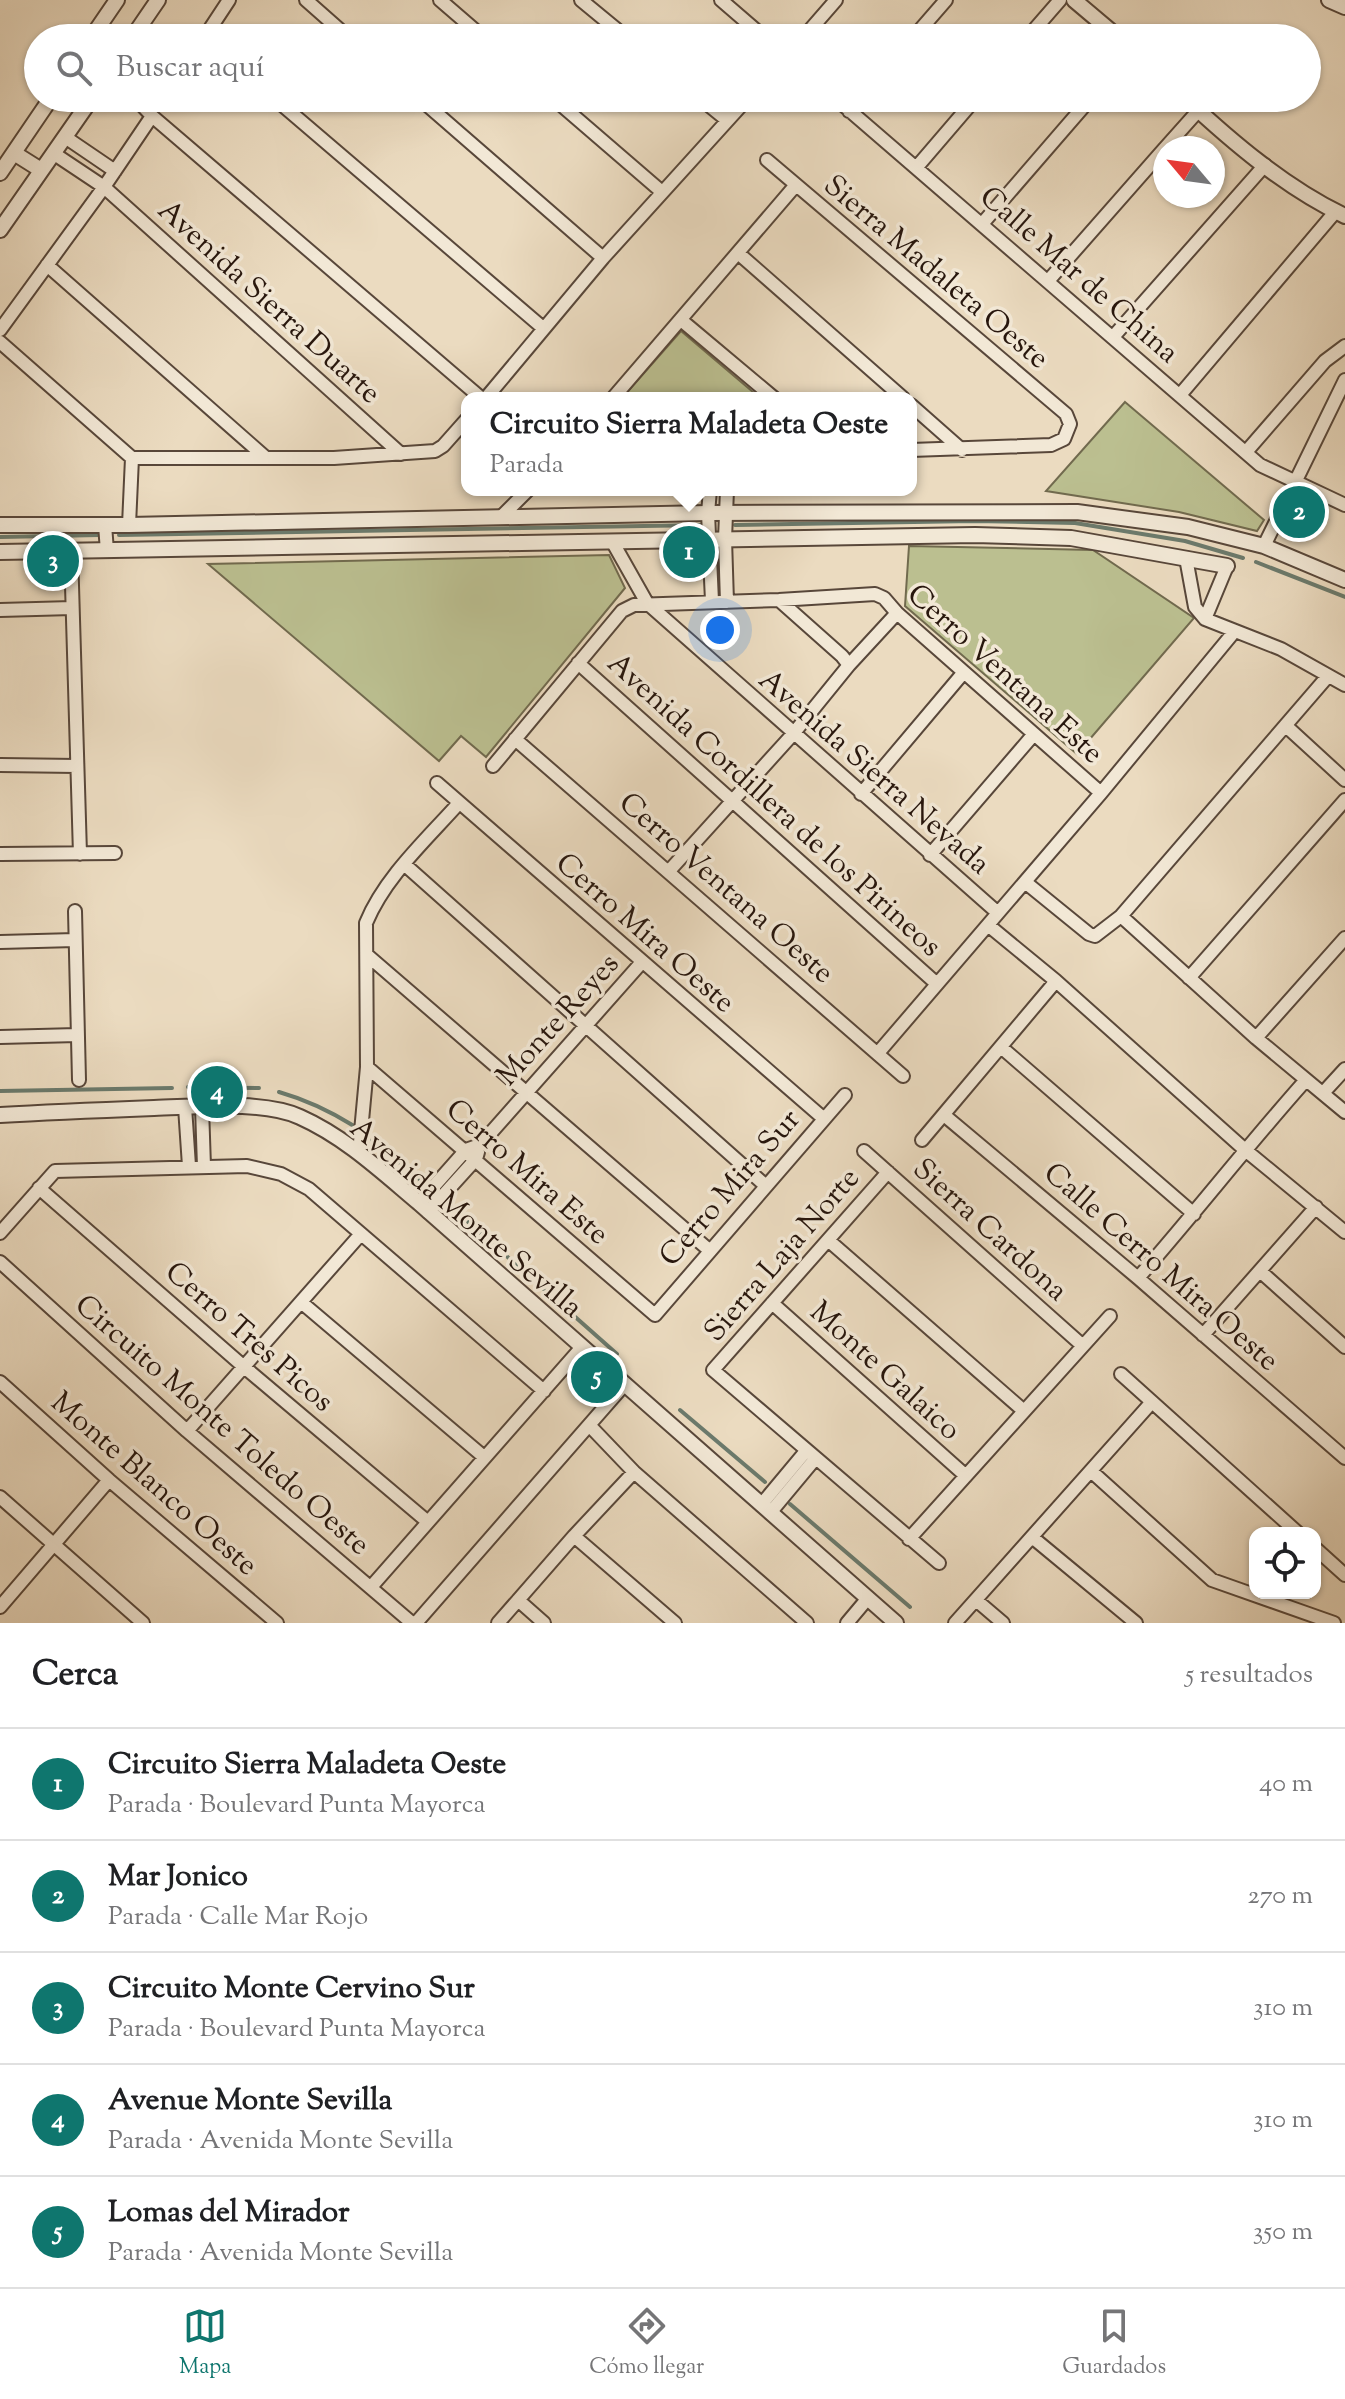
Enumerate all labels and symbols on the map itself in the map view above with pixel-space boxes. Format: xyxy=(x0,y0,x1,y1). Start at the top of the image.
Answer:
north arrow xyxy=(1153,136,1225,208)
street label: Sierra Madaleta Oeste xyxy=(813,166,1057,380)
street label: Calle Mar de China xyxy=(969,177,1188,375)
street label: Avenida Sierra Duarte xyxy=(147,191,390,415)
pin: 2 xyxy=(1273,482,1325,542)
pin: 1 xyxy=(663,522,715,582)
pin: 3 xyxy=(27,531,79,591)
street label: Cerro Ventana Este xyxy=(896,575,1112,775)
your location xyxy=(700,610,740,650)
street label: Avenida Cordillera de los Pirineos xyxy=(597,644,950,968)
street label: Avenida Sierra Nevada xyxy=(748,660,999,886)
street label: Cerro Ventana Oeste xyxy=(608,783,842,995)
street label: Cerro Mira Oeste xyxy=(545,844,744,1024)
street label: Monte Reyes xyxy=(487,945,630,1097)
pin: 4 xyxy=(191,1062,243,1122)
street label: Cerro Mira Este xyxy=(435,1090,618,1256)
street label: Cerro Mira Sur xyxy=(650,1100,812,1277)
street label: Avenida Monte Sevilla xyxy=(340,1108,591,1330)
street label: Sierra Cardona xyxy=(902,1149,1077,1313)
street label: Calle Cerro Mira Oeste xyxy=(1033,1153,1288,1383)
street label: Sierra Laja Norte xyxy=(695,1159,871,1352)
street label: Cerro Tres Picos xyxy=(155,1252,342,1423)
street label: Circuito Monte Toledo Oeste xyxy=(64,1285,379,1566)
street label: Monte Galaico xyxy=(799,1292,969,1452)
pin: 5 xyxy=(571,1347,623,1407)
street label: Monte Blanco Oeste xyxy=(40,1383,266,1587)

